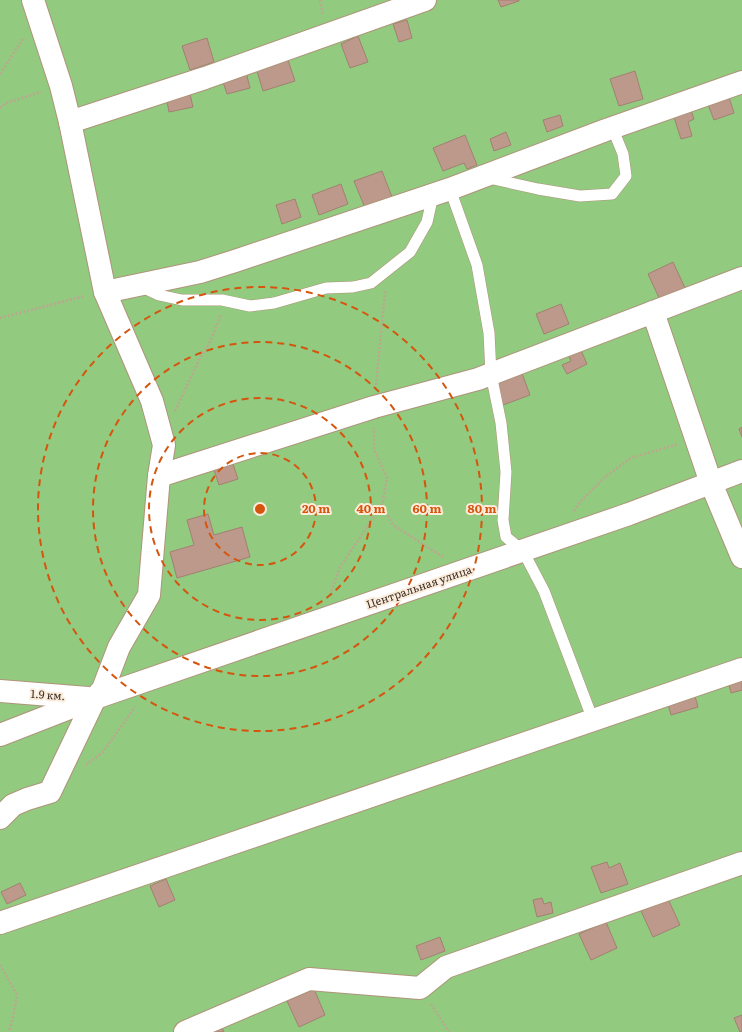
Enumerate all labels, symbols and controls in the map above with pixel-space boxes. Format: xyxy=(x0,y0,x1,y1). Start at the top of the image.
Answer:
text: 20 m xyxy=(302,499,330,517)
text: 40 m xyxy=(357,499,386,517)
text: 60 m xyxy=(413,499,441,517)
text: 80 m xyxy=(468,499,496,517)
centre of rings xyxy=(253,502,267,516)
street label: Центральная улица xyxy=(364,560,474,612)
street label: 1.9 км. xyxy=(30,685,66,703)

